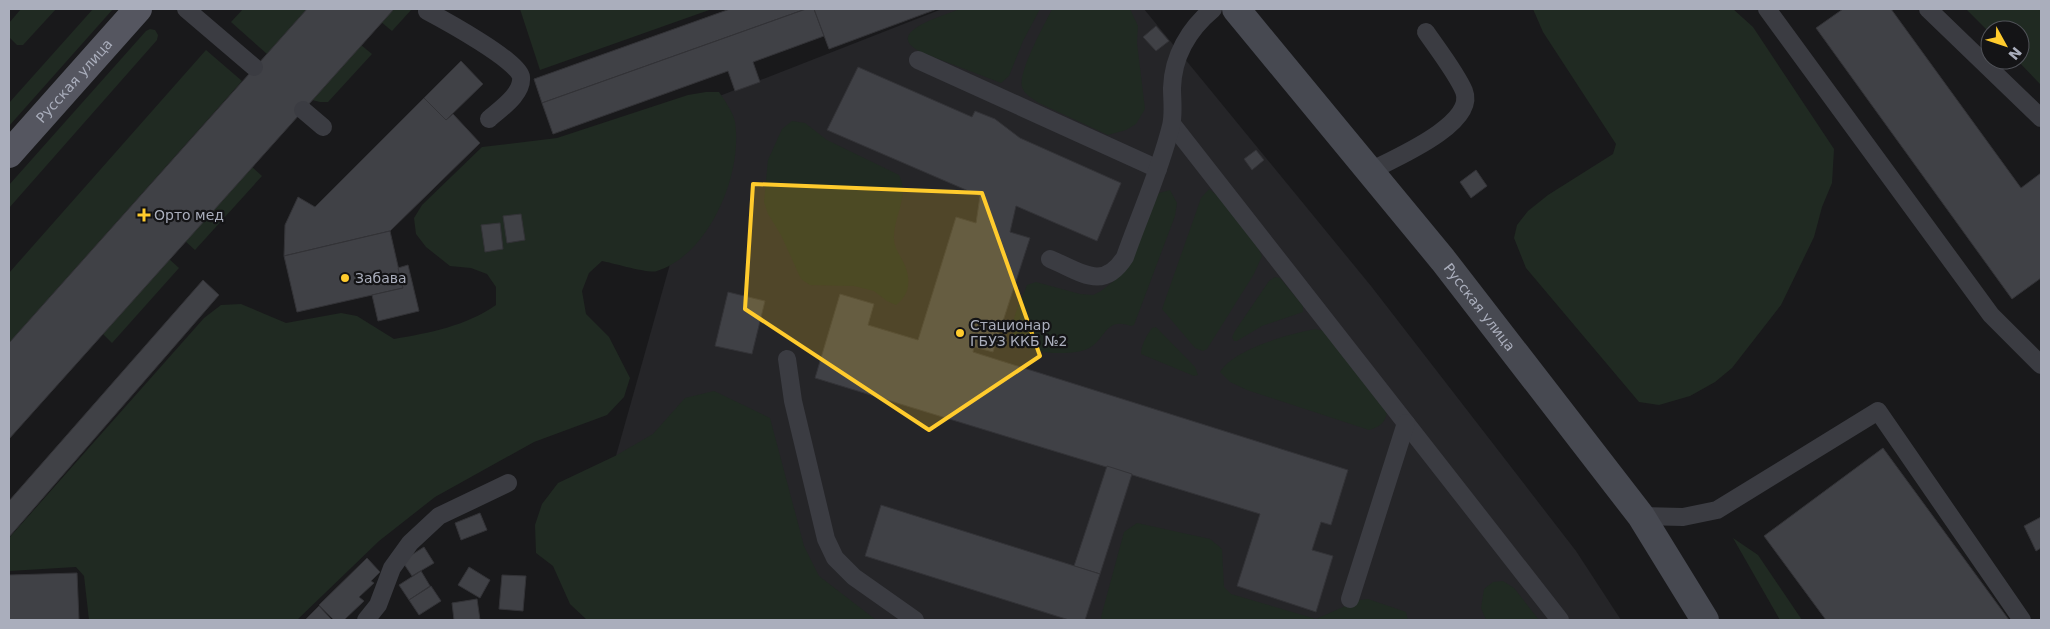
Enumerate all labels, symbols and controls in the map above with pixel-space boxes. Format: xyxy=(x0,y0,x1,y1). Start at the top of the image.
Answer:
north arrow xyxy=(1980,20,2030,70)
street label: Русская улица xyxy=(33,36,116,126)
text: N xyxy=(2005,44,2025,63)
place label: Орто мед xyxy=(154,207,224,223)
marker: Орто мед xyxy=(138,209,150,221)
street label: Русская улица xyxy=(1441,260,1518,354)
place label: Забава xyxy=(355,270,407,286)
marker: Забава xyxy=(339,272,351,284)
place label: Стационар ГБУЗ ККБ №2 xyxy=(970,317,1068,349)
marker: Стационар ГБУЗ ККБ №2 xyxy=(954,327,966,339)

